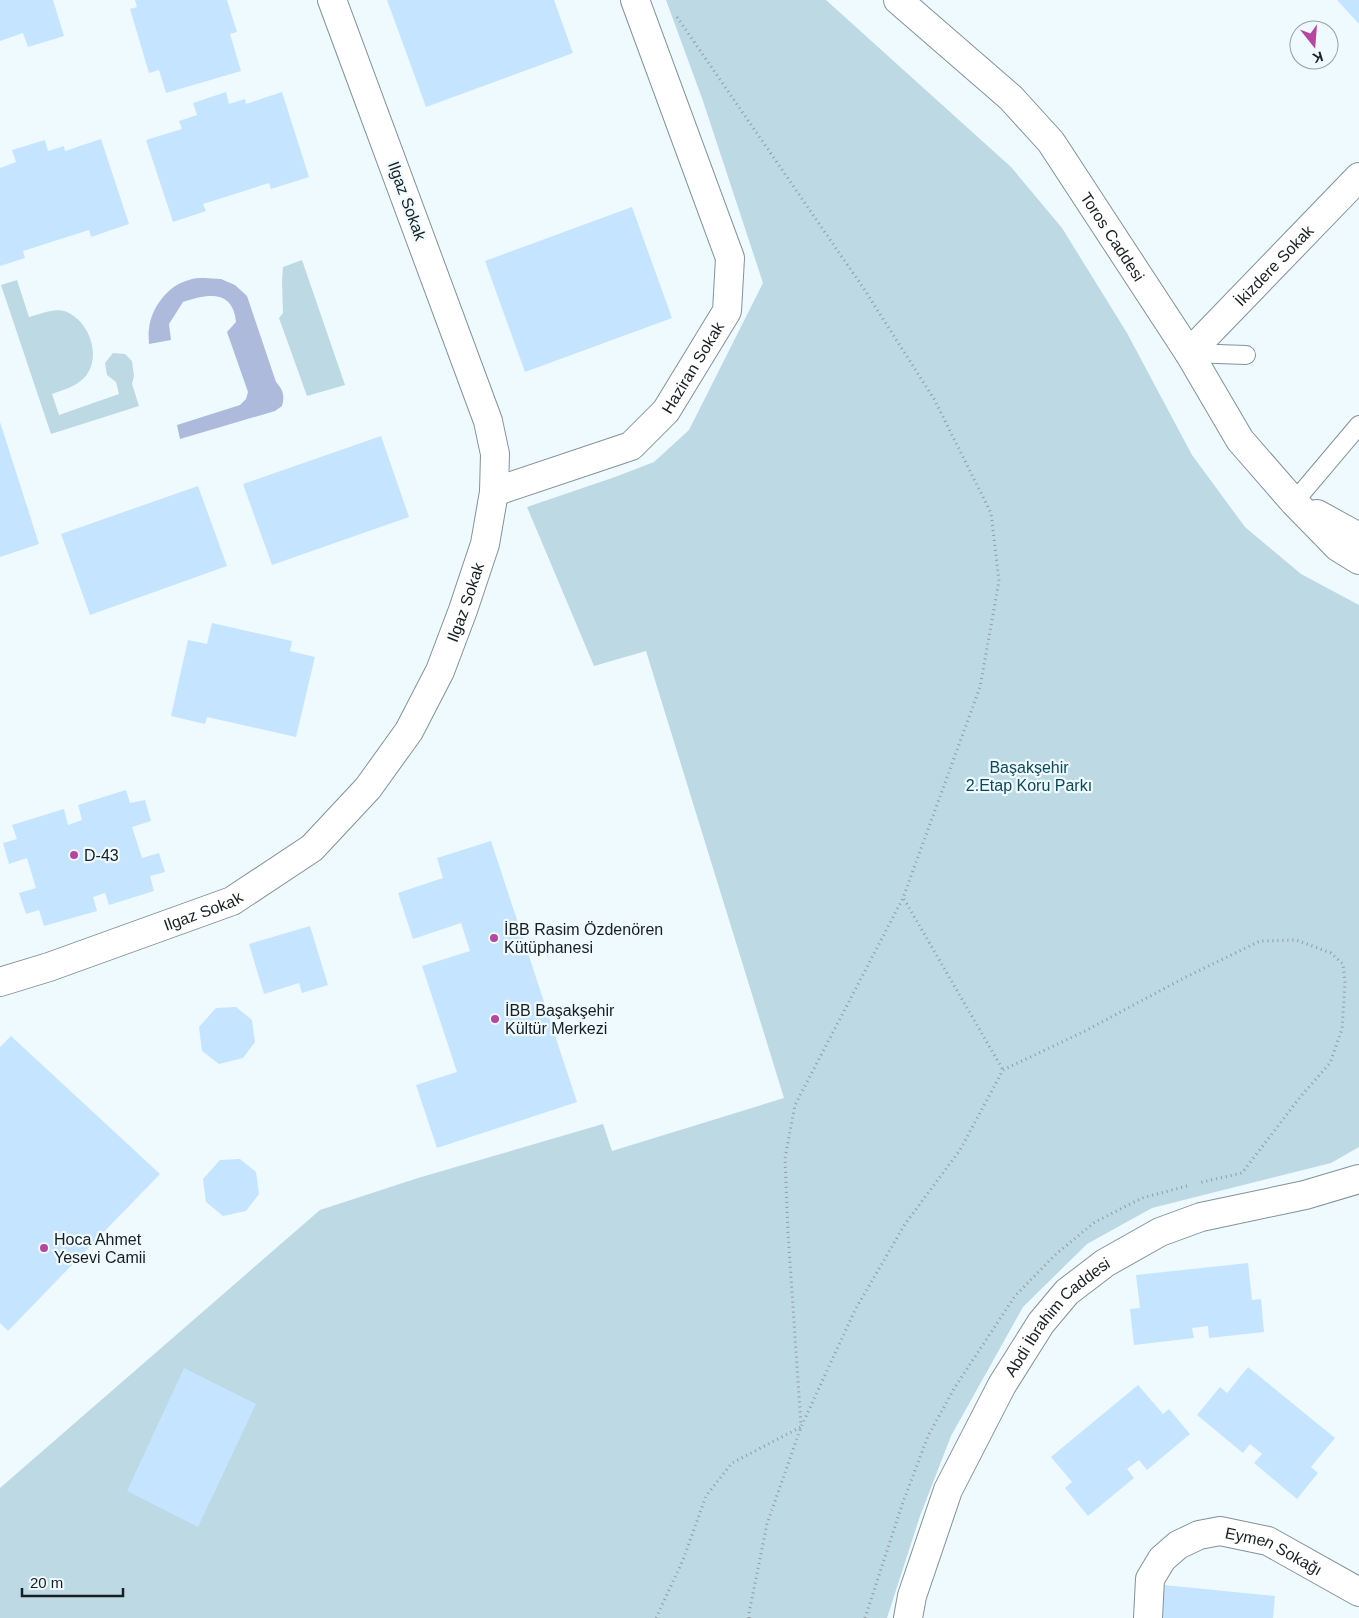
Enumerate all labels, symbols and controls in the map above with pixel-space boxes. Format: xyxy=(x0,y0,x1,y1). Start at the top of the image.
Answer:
north arrow xyxy=(1289,20,1339,70)
text: K xyxy=(1311,48,1325,67)
street label: Ilgaz Sokak xyxy=(385,159,429,244)
street label: Toros Caddesi xyxy=(1078,189,1148,284)
street label: İkizdere Sokak xyxy=(1230,221,1317,309)
street label: Haziran Sokak xyxy=(658,318,727,416)
street label: Ilgaz Sokak xyxy=(443,559,487,644)
park label: Başakşehir 2.Etap Koru Parkı xyxy=(966,759,1092,794)
place label: D-43 xyxy=(84,847,119,864)
marker: D-43 xyxy=(68,849,80,861)
street label: Ilgaz Sokak xyxy=(161,888,246,933)
place label: İBB Rasim Özdenören Kütüphanesi xyxy=(504,920,663,956)
marker: İBB Rasim Özdenören Kütüphanesi xyxy=(488,932,500,944)
place label: İBB Başakşehir Kültür Merkezi xyxy=(505,1001,615,1037)
marker: İBB Başakşehir Kültür Merkezi xyxy=(489,1013,501,1025)
place label: Hoca Ahmet Yesevi Camii xyxy=(54,1231,146,1266)
marker: Hoca Ahmet Yesevi Camii xyxy=(38,1242,50,1254)
street label: Abdi İbrahim Caddesi xyxy=(1001,1254,1112,1379)
street label: Eymen Sokağı xyxy=(1224,1524,1325,1578)
scale bar xyxy=(22,1566,124,1598)
text: 20 m xyxy=(30,1574,63,1591)

